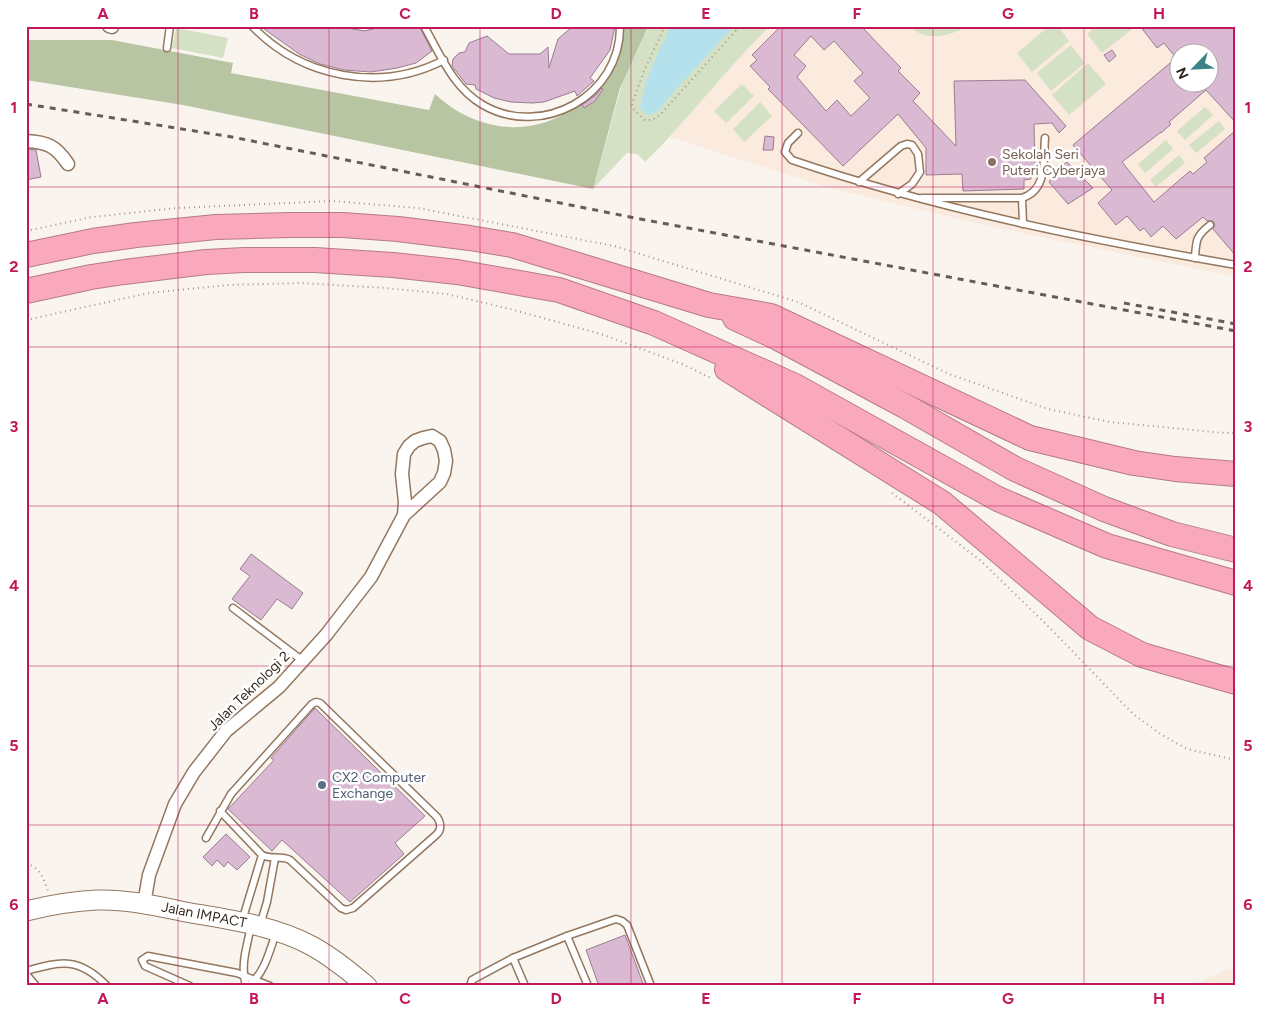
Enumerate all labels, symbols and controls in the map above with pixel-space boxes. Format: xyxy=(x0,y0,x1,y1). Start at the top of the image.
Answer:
text: A xyxy=(97,4,109,23)
text: B xyxy=(249,4,259,23)
text: C xyxy=(399,4,411,23)
text: D xyxy=(550,4,562,23)
text: E xyxy=(701,4,711,23)
text: F xyxy=(853,4,862,23)
text: G xyxy=(1002,4,1014,23)
text: H xyxy=(1153,4,1165,23)
north arrow xyxy=(1170,42,1220,92)
text: N xyxy=(1173,65,1193,81)
text: 1 xyxy=(11,98,17,117)
text: 1 xyxy=(1245,98,1251,117)
place label: Sekolah Seri Puteri Cyberjaya xyxy=(1002,146,1105,179)
marker: Sekolah Seri Puteri Cyberjaya xyxy=(986,156,998,168)
text: 2 xyxy=(9,257,19,276)
text: 2 xyxy=(1243,257,1253,276)
text: 3 xyxy=(10,417,19,436)
text: 3 xyxy=(1244,417,1253,436)
text: 4 xyxy=(9,576,19,595)
text: 4 xyxy=(1243,576,1253,595)
street label: Jalan Teknologi 2 xyxy=(205,648,293,734)
text: 5 xyxy=(9,736,19,755)
text: 5 xyxy=(1243,736,1253,755)
place label: CX2 Computer Exchange xyxy=(332,769,426,802)
marker: CX2 Computer Exchange xyxy=(316,779,328,791)
text: 6 xyxy=(9,895,19,914)
text: 6 xyxy=(1243,895,1253,914)
street label: Jalan IMPACT xyxy=(160,898,248,932)
text: A xyxy=(97,989,109,1008)
text: B xyxy=(249,989,259,1008)
text: C xyxy=(399,989,411,1008)
text: D xyxy=(550,989,562,1008)
text: E xyxy=(701,989,711,1008)
text: F xyxy=(853,989,862,1008)
text: G xyxy=(1002,989,1014,1008)
text: H xyxy=(1153,989,1165,1008)

